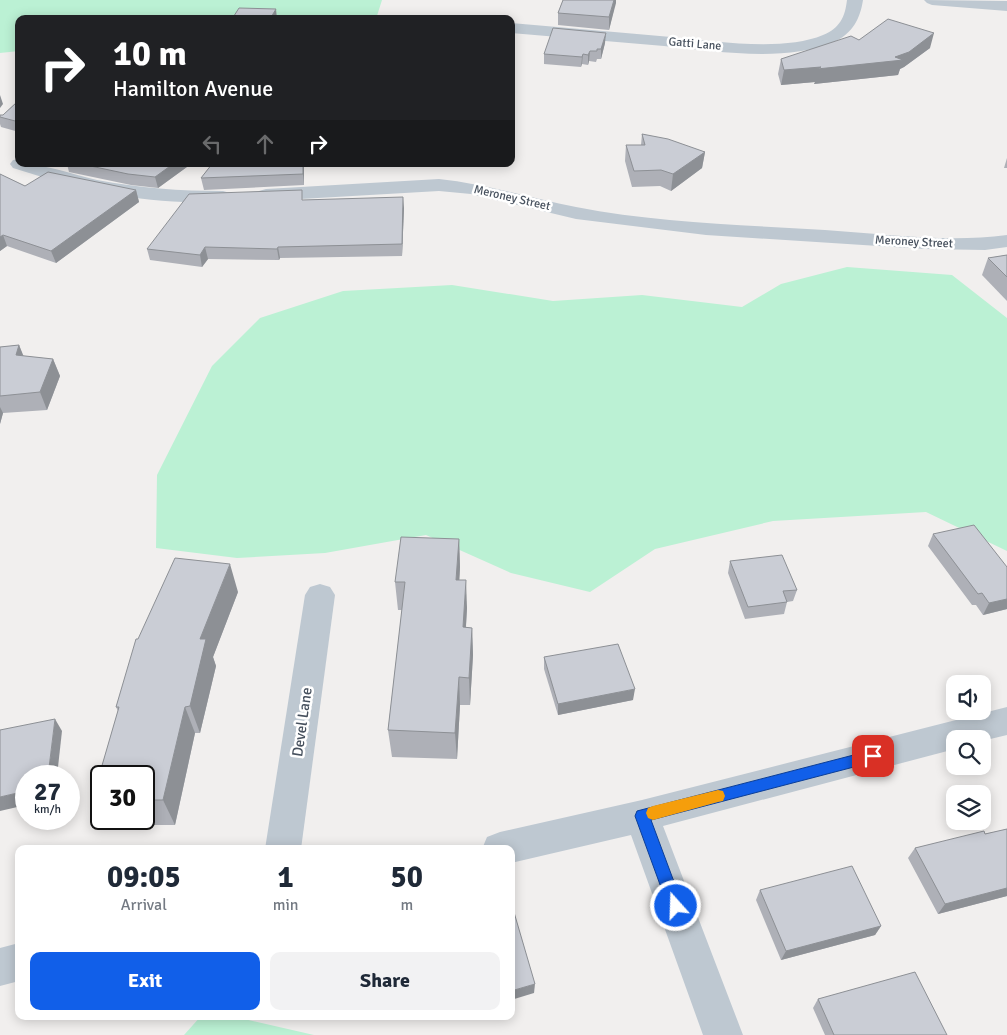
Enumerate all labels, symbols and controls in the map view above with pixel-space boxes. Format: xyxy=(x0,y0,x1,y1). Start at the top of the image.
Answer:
text: 10 m xyxy=(113,32,187,75)
street label: Gatti Lane xyxy=(668,34,722,54)
icon: right xyxy=(30,35,95,100)
text: Hamilton Avenue xyxy=(113,75,273,102)
icon: left xyxy=(198,130,226,158)
icon: ahead xyxy=(251,130,279,158)
icon: right xyxy=(304,130,332,158)
street label: Meroney Street xyxy=(472,182,552,214)
street label: Meroney Street xyxy=(875,232,953,252)
map controls xyxy=(946,675,991,830)
button: sound xyxy=(946,675,991,720)
street label: Devel Lane xyxy=(288,686,316,758)
button: search xyxy=(946,730,991,775)
pin xyxy=(852,735,894,777)
icon: arrive xyxy=(859,742,887,770)
speed limit sign: 30 xyxy=(90,765,155,830)
text: 27 xyxy=(34,776,61,807)
button: layers xyxy=(946,785,991,830)
text: km/h xyxy=(34,802,61,817)
text: 09:05 xyxy=(107,859,181,896)
text: 1 xyxy=(278,859,294,896)
text: 50 xyxy=(391,859,423,896)
position arrow xyxy=(649,879,701,931)
text: Arrival xyxy=(121,895,167,915)
text: min xyxy=(273,895,299,915)
text: m xyxy=(400,895,413,915)
button: Exit xyxy=(30,952,260,1010)
button: Share xyxy=(270,952,500,1010)

